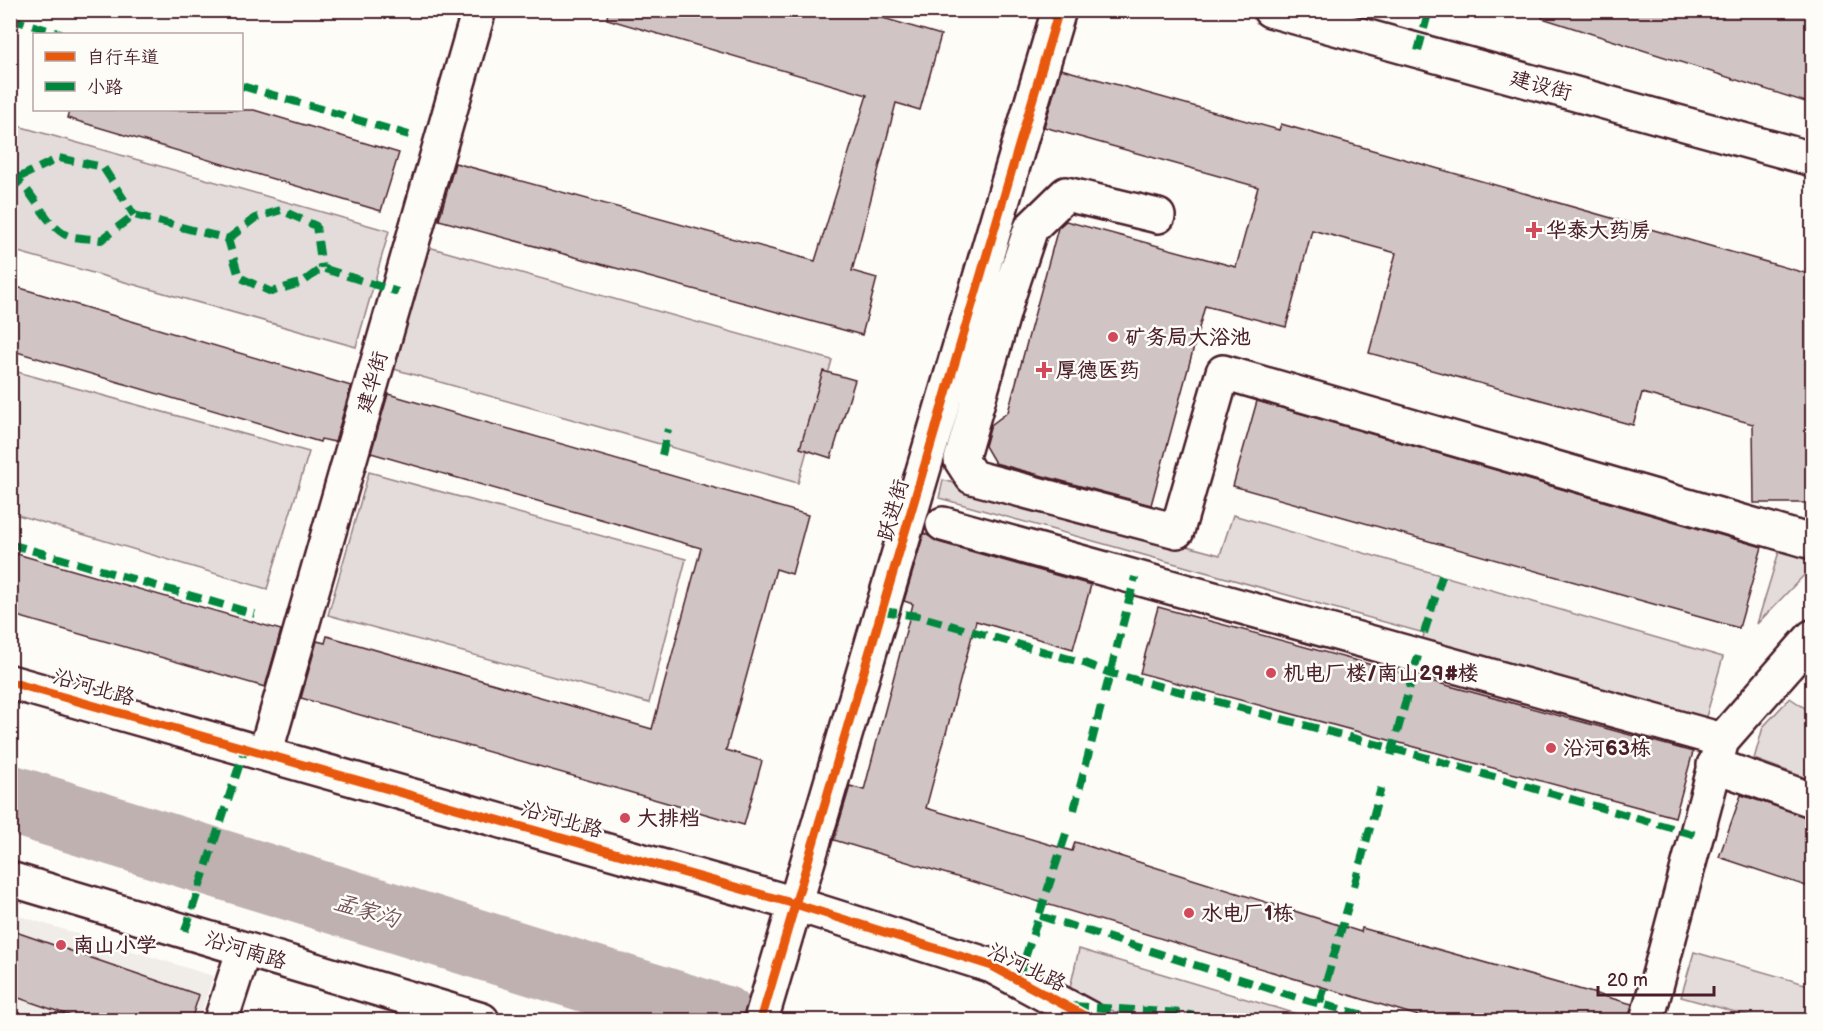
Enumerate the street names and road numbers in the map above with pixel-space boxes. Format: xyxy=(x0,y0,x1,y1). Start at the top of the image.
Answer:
street label: 建设街 xyxy=(1507,65,1575,106)
street label: 建华街 xyxy=(352,348,393,416)
street label: 跃进街 xyxy=(873,476,914,544)
street label: 沿河北路 xyxy=(50,664,138,711)
street label: 沿河北路 xyxy=(518,796,606,843)
street label: 沿河南路 xyxy=(202,926,290,975)
street label: 沿河北路 xyxy=(984,938,1070,997)

